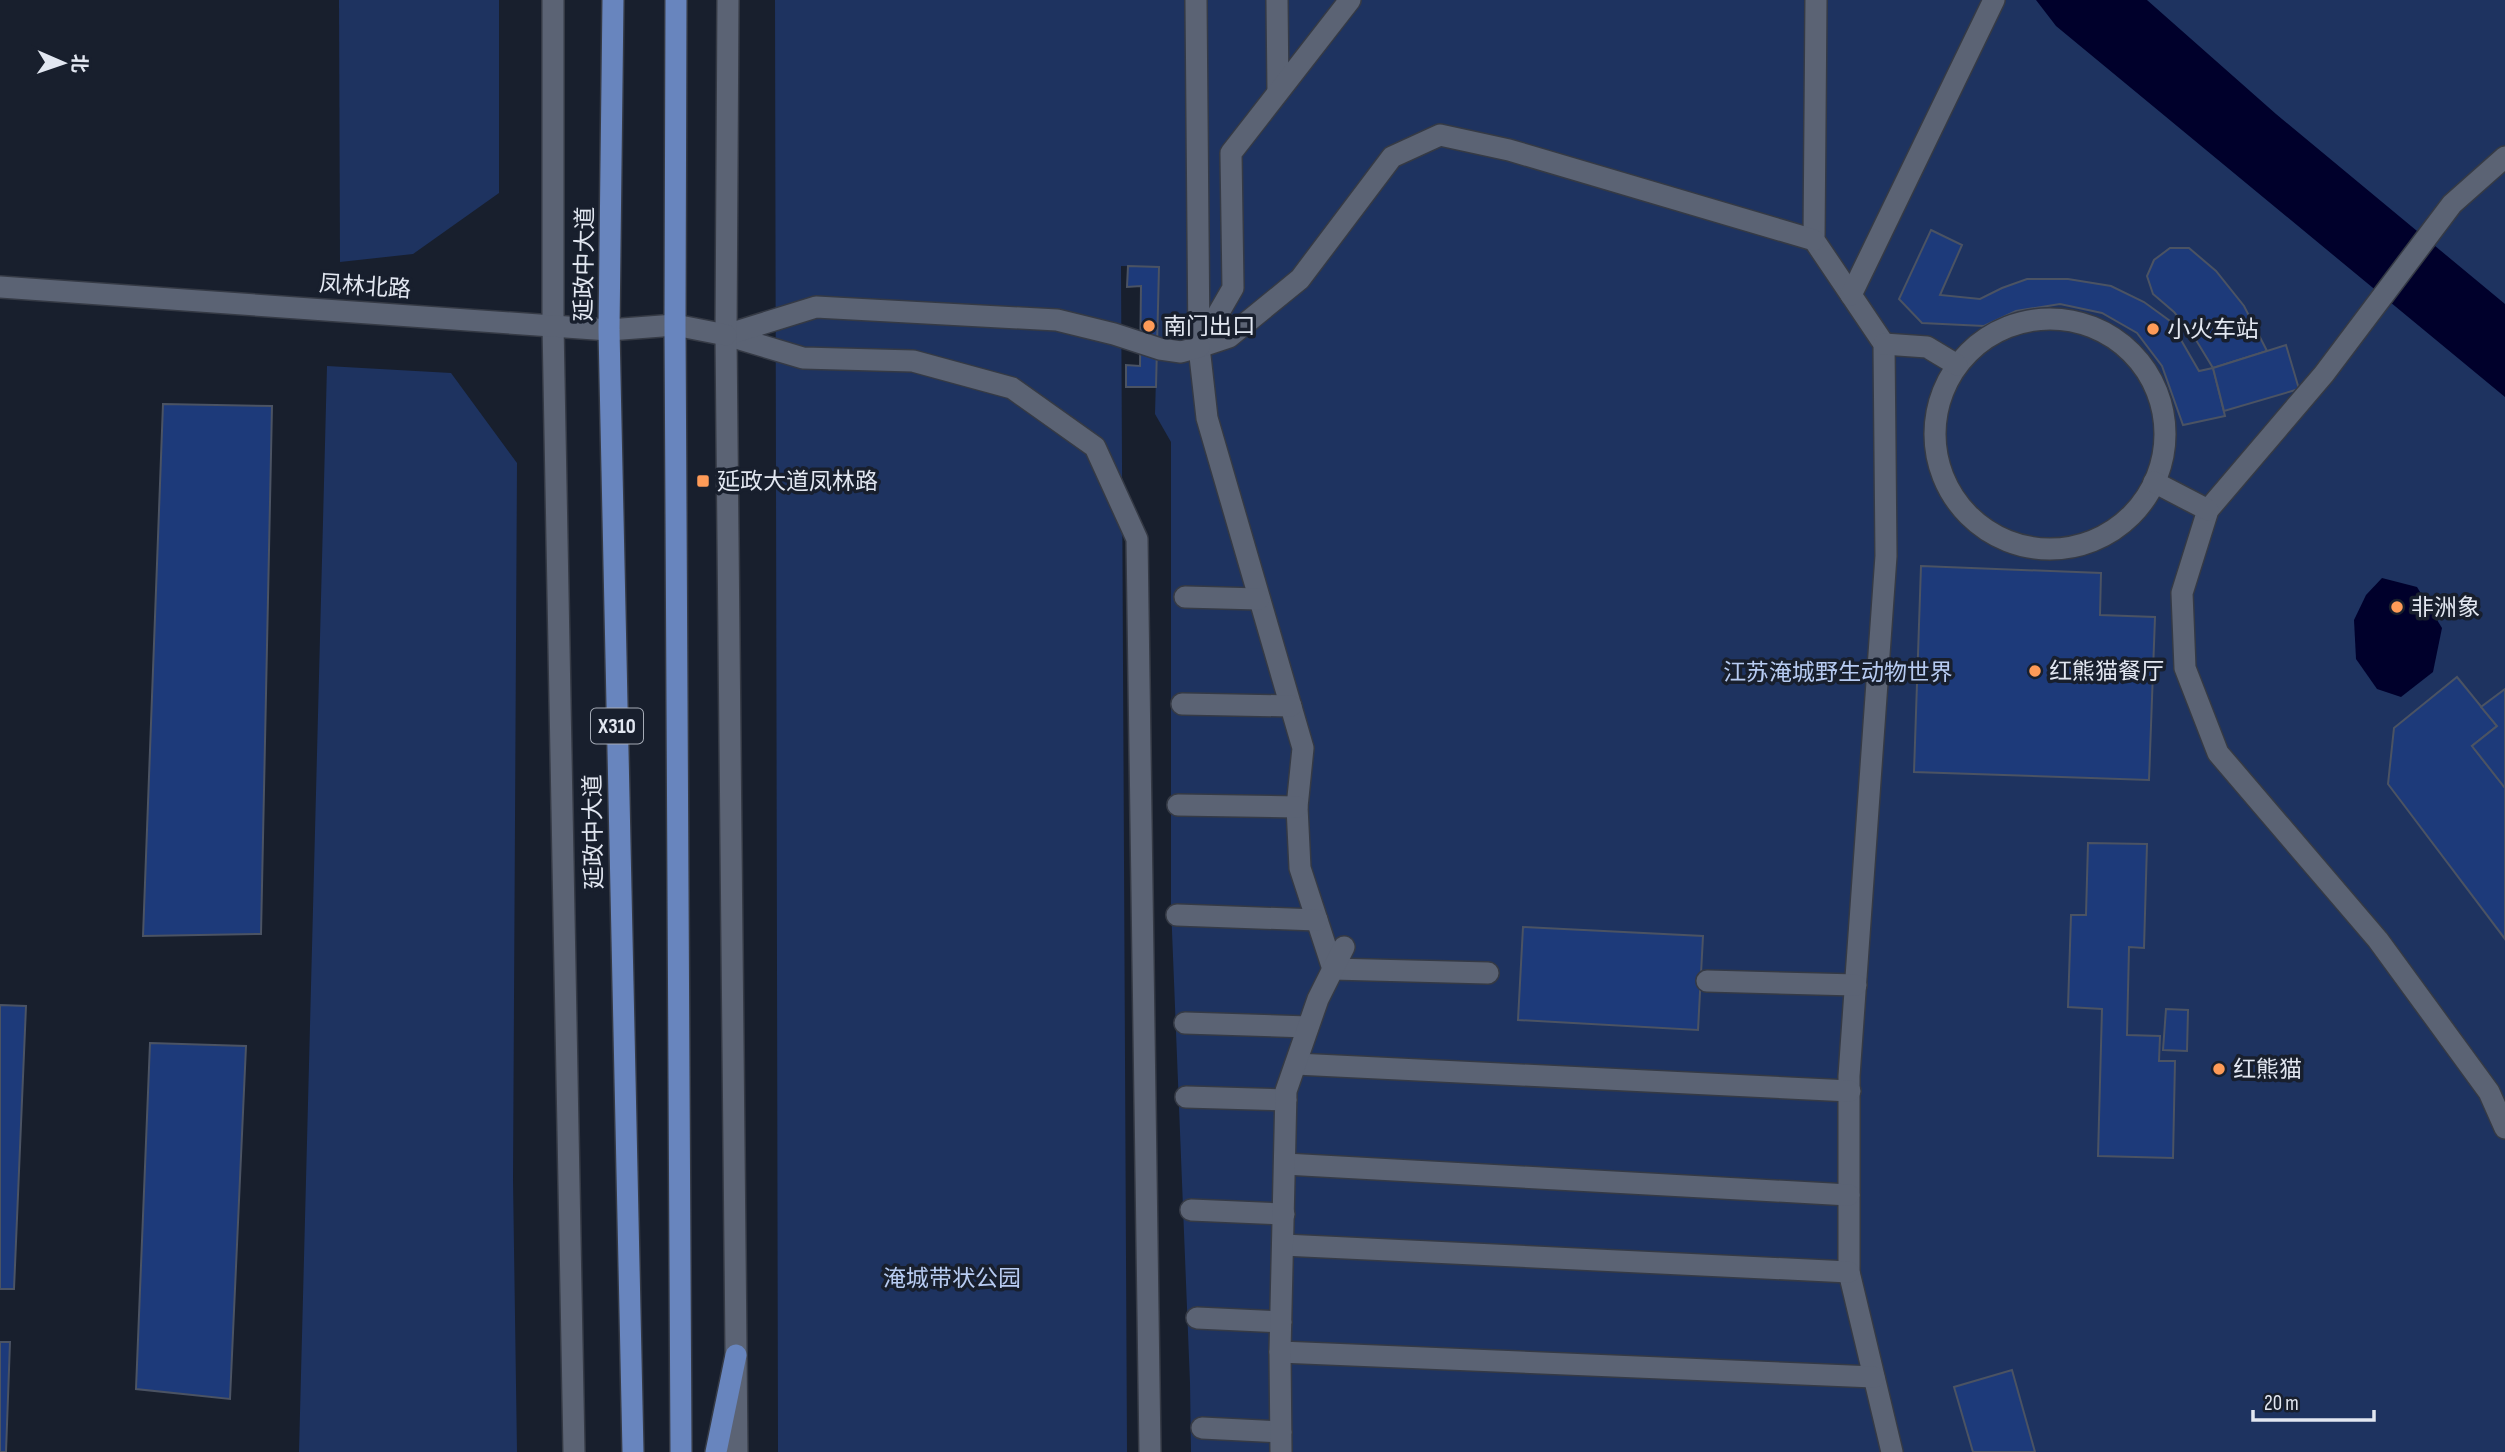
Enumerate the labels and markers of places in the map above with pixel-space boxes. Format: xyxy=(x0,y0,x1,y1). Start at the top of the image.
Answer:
place label: 南门出口 xyxy=(1163,313,1255,341)
place label: 小火车站 xyxy=(2167,316,2259,344)
marker: 南门出口 xyxy=(1141,318,1157,334)
marker: 小火车站 xyxy=(2145,321,2161,337)
place label: 延政大道凤林路 xyxy=(717,468,878,496)
marker: 延政大道凤林路 xyxy=(695,473,711,489)
place label: 非洲象 xyxy=(2411,594,2480,622)
marker: 非洲象 xyxy=(2389,599,2405,615)
place label: 红熊猫餐厅 xyxy=(2049,658,2164,686)
marker: 红熊猫餐厅 xyxy=(2027,663,2043,679)
place label: 红熊猫 xyxy=(2233,1056,2302,1084)
marker: 红熊猫 xyxy=(2211,1061,2227,1077)

